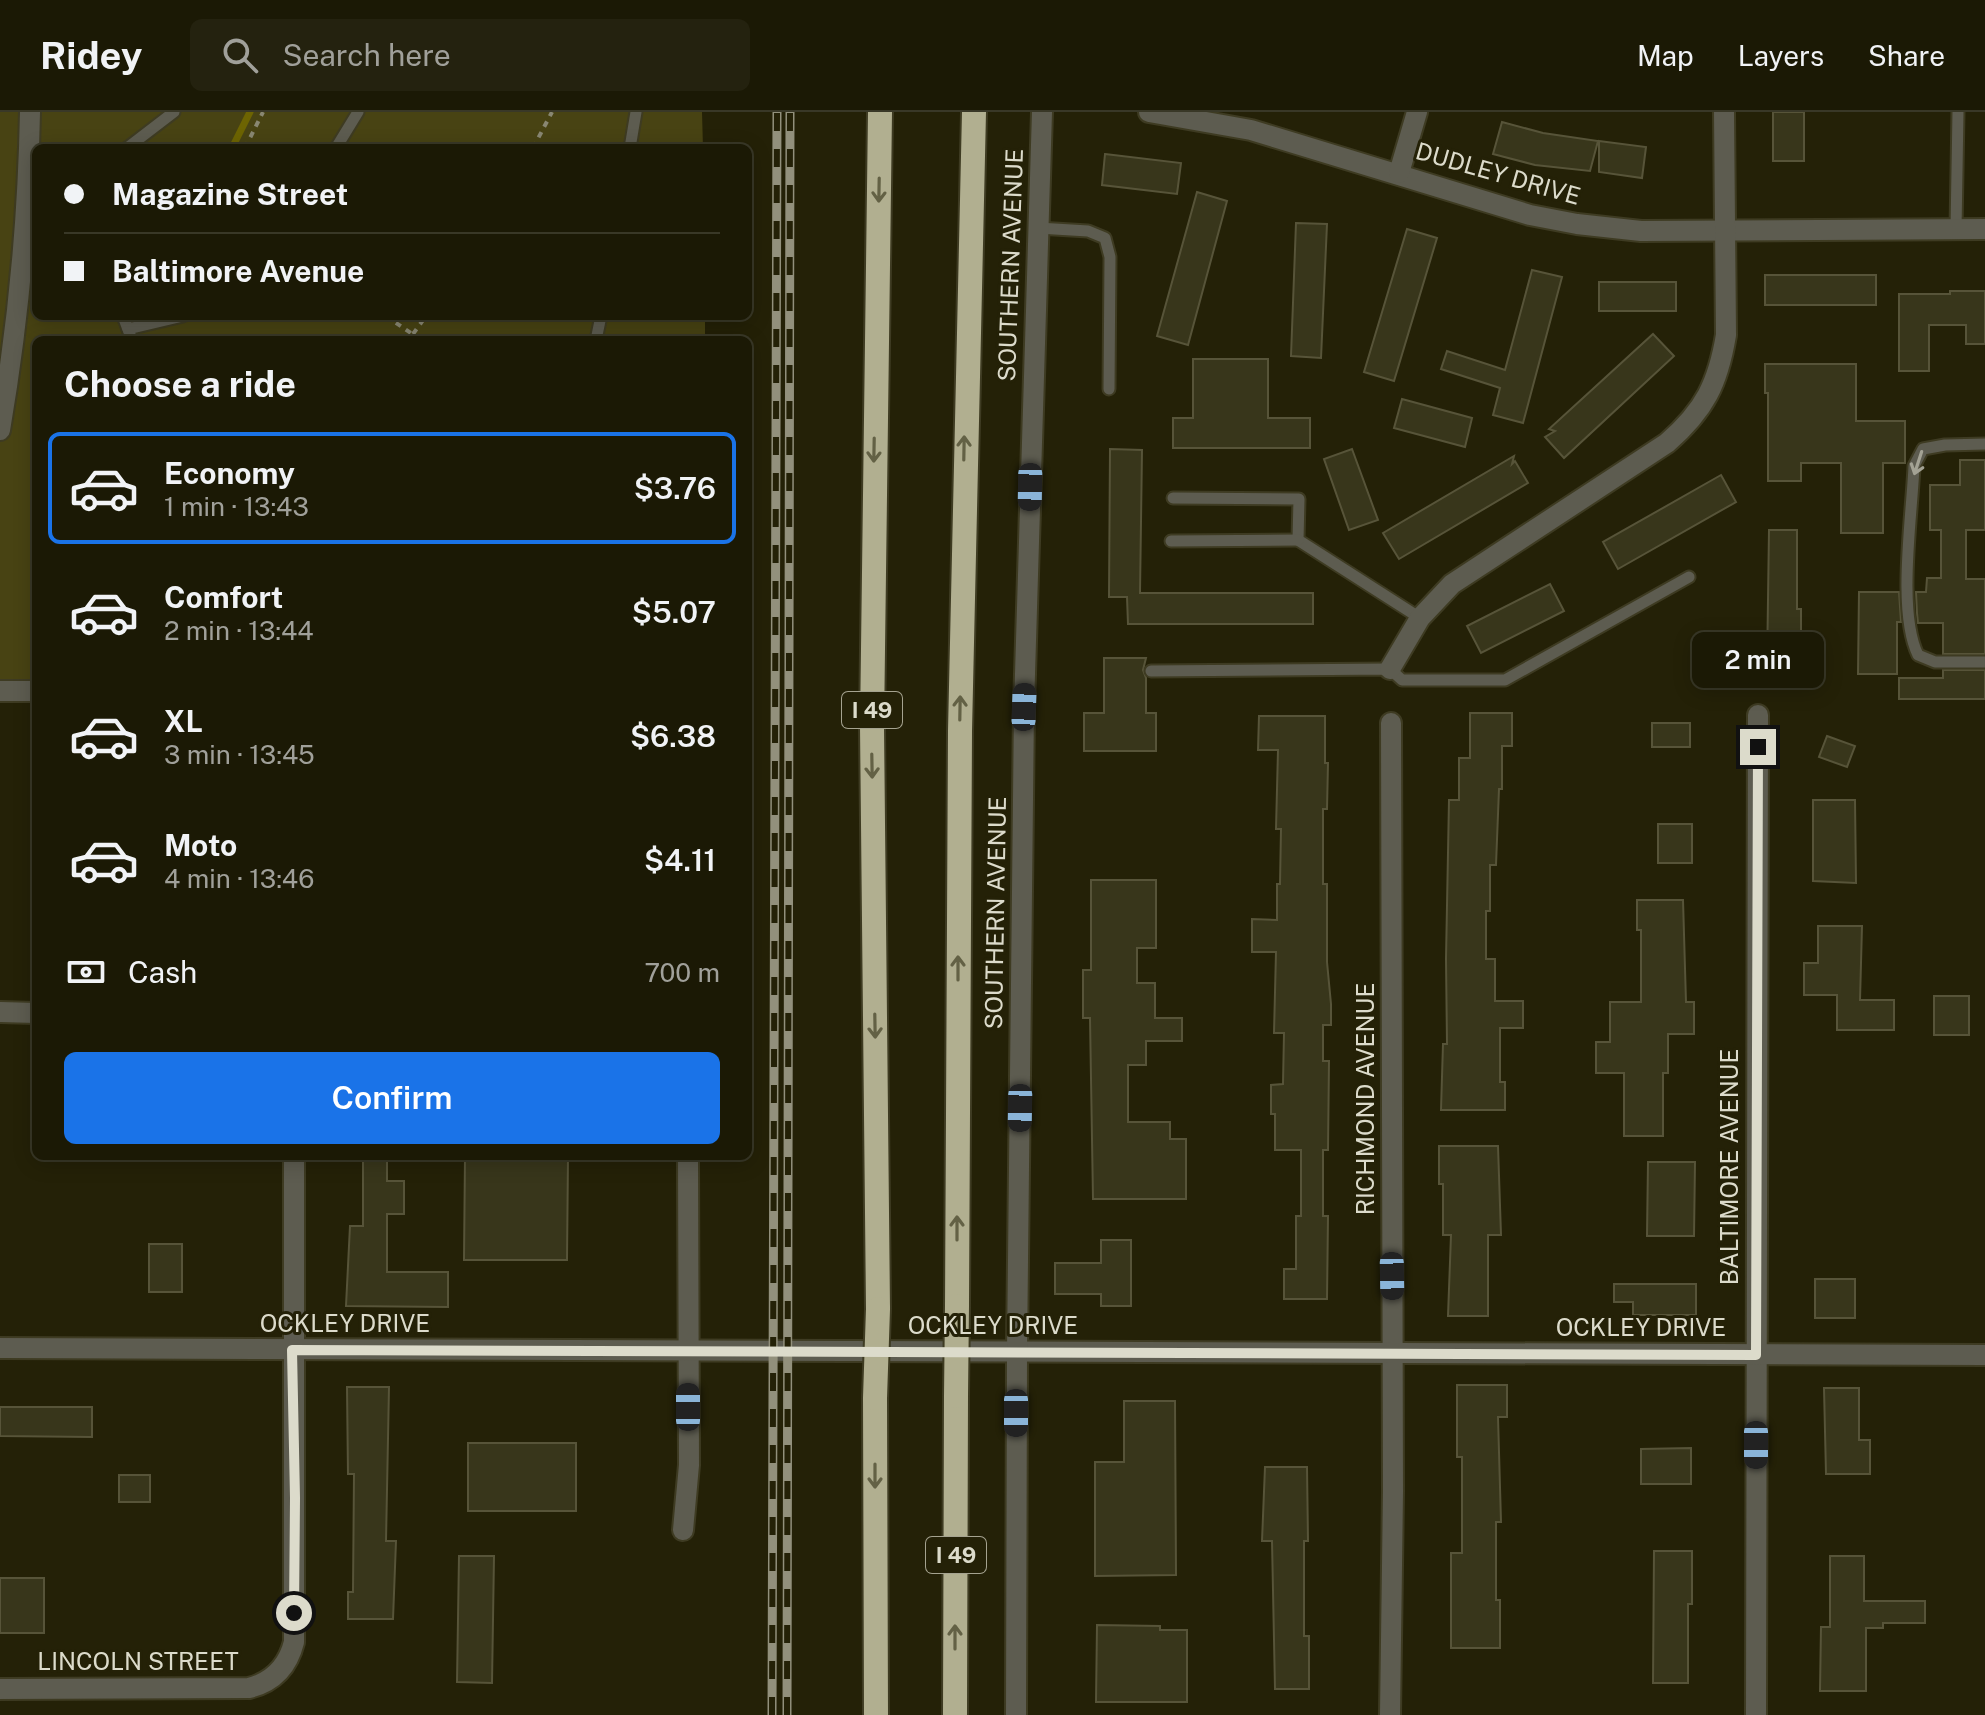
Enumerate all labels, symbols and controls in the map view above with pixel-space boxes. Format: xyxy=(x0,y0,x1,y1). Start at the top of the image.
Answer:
search box xyxy=(190,19,750,91)
text: Ridey xyxy=(40,33,142,78)
icon: search xyxy=(218,33,262,77)
text: Search here xyxy=(282,37,451,73)
text: Map xyxy=(1637,39,1694,72)
text: Layers xyxy=(1738,39,1824,72)
text: Share xyxy=(1868,39,1945,72)
street label: DUDLEY DRIVE xyxy=(1413,136,1584,210)
street label: SOUTHERN AVENUE xyxy=(992,148,1028,382)
text: Magazine Street xyxy=(112,176,348,212)
one-way arrow xyxy=(871,176,887,203)
text: Baltimore Avenue xyxy=(112,253,364,289)
text: Choose a ride xyxy=(64,363,296,405)
one-way arrow xyxy=(957,435,972,462)
one-way arrow xyxy=(866,436,882,463)
one-way arrow xyxy=(1910,450,1924,475)
icon: car xyxy=(68,452,140,524)
text: Economy xyxy=(164,455,295,491)
car xyxy=(1018,463,1042,511)
text: $3.76 xyxy=(634,470,716,506)
text: 1 min · 13:43 xyxy=(164,491,309,522)
icon: car xyxy=(68,576,140,648)
text: Comfort xyxy=(164,579,283,615)
text: $5.07 xyxy=(632,594,716,630)
text: 2 min · 13:44 xyxy=(164,615,314,646)
callout: 2 min xyxy=(1692,631,1824,687)
text: 2 min xyxy=(1724,644,1792,675)
car xyxy=(1011,683,1037,731)
road number: I 49 xyxy=(842,692,902,728)
one-way arrow xyxy=(952,695,968,722)
icon: car xyxy=(68,700,140,772)
text: XL xyxy=(164,703,203,739)
text: $6.38 xyxy=(630,718,716,754)
route end xyxy=(1740,729,1776,765)
text: 3 min · 13:45 xyxy=(164,739,315,770)
one-way arrow xyxy=(864,752,880,779)
street label: SOUTHERN AVENUE xyxy=(979,796,1011,1030)
icon: car xyxy=(68,824,140,896)
text: Moto xyxy=(164,827,237,863)
text: $4.11 xyxy=(644,842,716,878)
text: 4 min · 13:46 xyxy=(164,863,314,894)
icon: cash xyxy=(64,950,108,994)
text: Cash xyxy=(128,954,197,990)
one-way arrow xyxy=(950,955,966,982)
text: 700 m xyxy=(644,957,720,988)
street label: RICHMOND AVENUE xyxy=(1351,983,1379,1215)
one-way arrow xyxy=(867,1012,883,1039)
street label: BALTIMORE AVENUE xyxy=(1715,1049,1743,1285)
button: Confirm xyxy=(64,1052,720,1144)
car xyxy=(1008,1084,1032,1132)
one-way arrow xyxy=(949,1215,965,1242)
car xyxy=(1380,1252,1404,1300)
street label: OCKLEY DRIVE xyxy=(260,1309,430,1337)
street label: OCKLEY DRIVE xyxy=(908,1311,1078,1339)
street label: OCKLEY DRIVE xyxy=(1556,1313,1726,1341)
car xyxy=(676,1383,700,1431)
car xyxy=(1004,1389,1028,1437)
car xyxy=(1744,1421,1768,1469)
one-way arrow xyxy=(867,1462,883,1489)
road number: I 49 xyxy=(926,1537,986,1573)
route start xyxy=(276,1595,312,1631)
one-way arrow xyxy=(947,1624,963,1651)
street label: LINCOLN STREET xyxy=(37,1647,239,1675)

